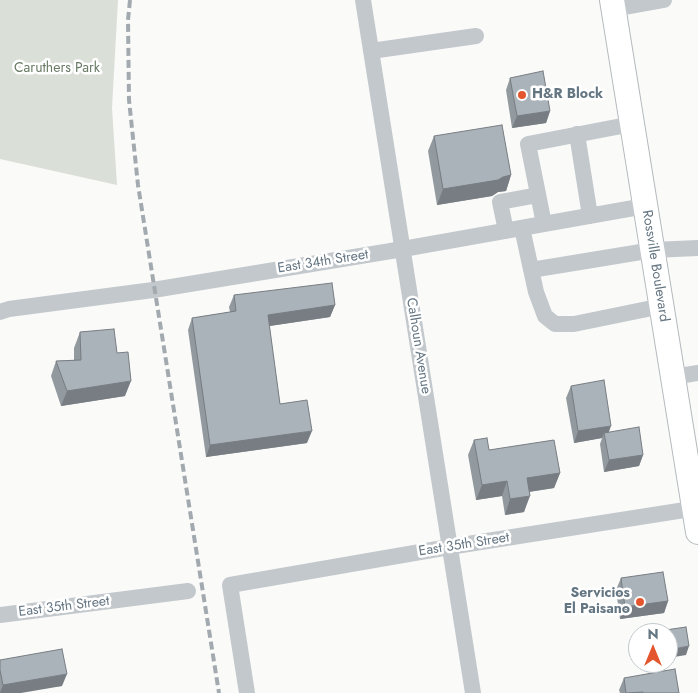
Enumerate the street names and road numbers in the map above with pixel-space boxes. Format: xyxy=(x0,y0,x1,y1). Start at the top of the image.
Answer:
street label: Rossville Boulevard xyxy=(638,209,672,323)
street label: East 34th Street xyxy=(276,247,370,277)
street label: Calhoun Avenue xyxy=(402,297,434,395)
street label: East 35th Street xyxy=(418,530,510,560)
street label: East 35th Street xyxy=(18,593,110,621)

